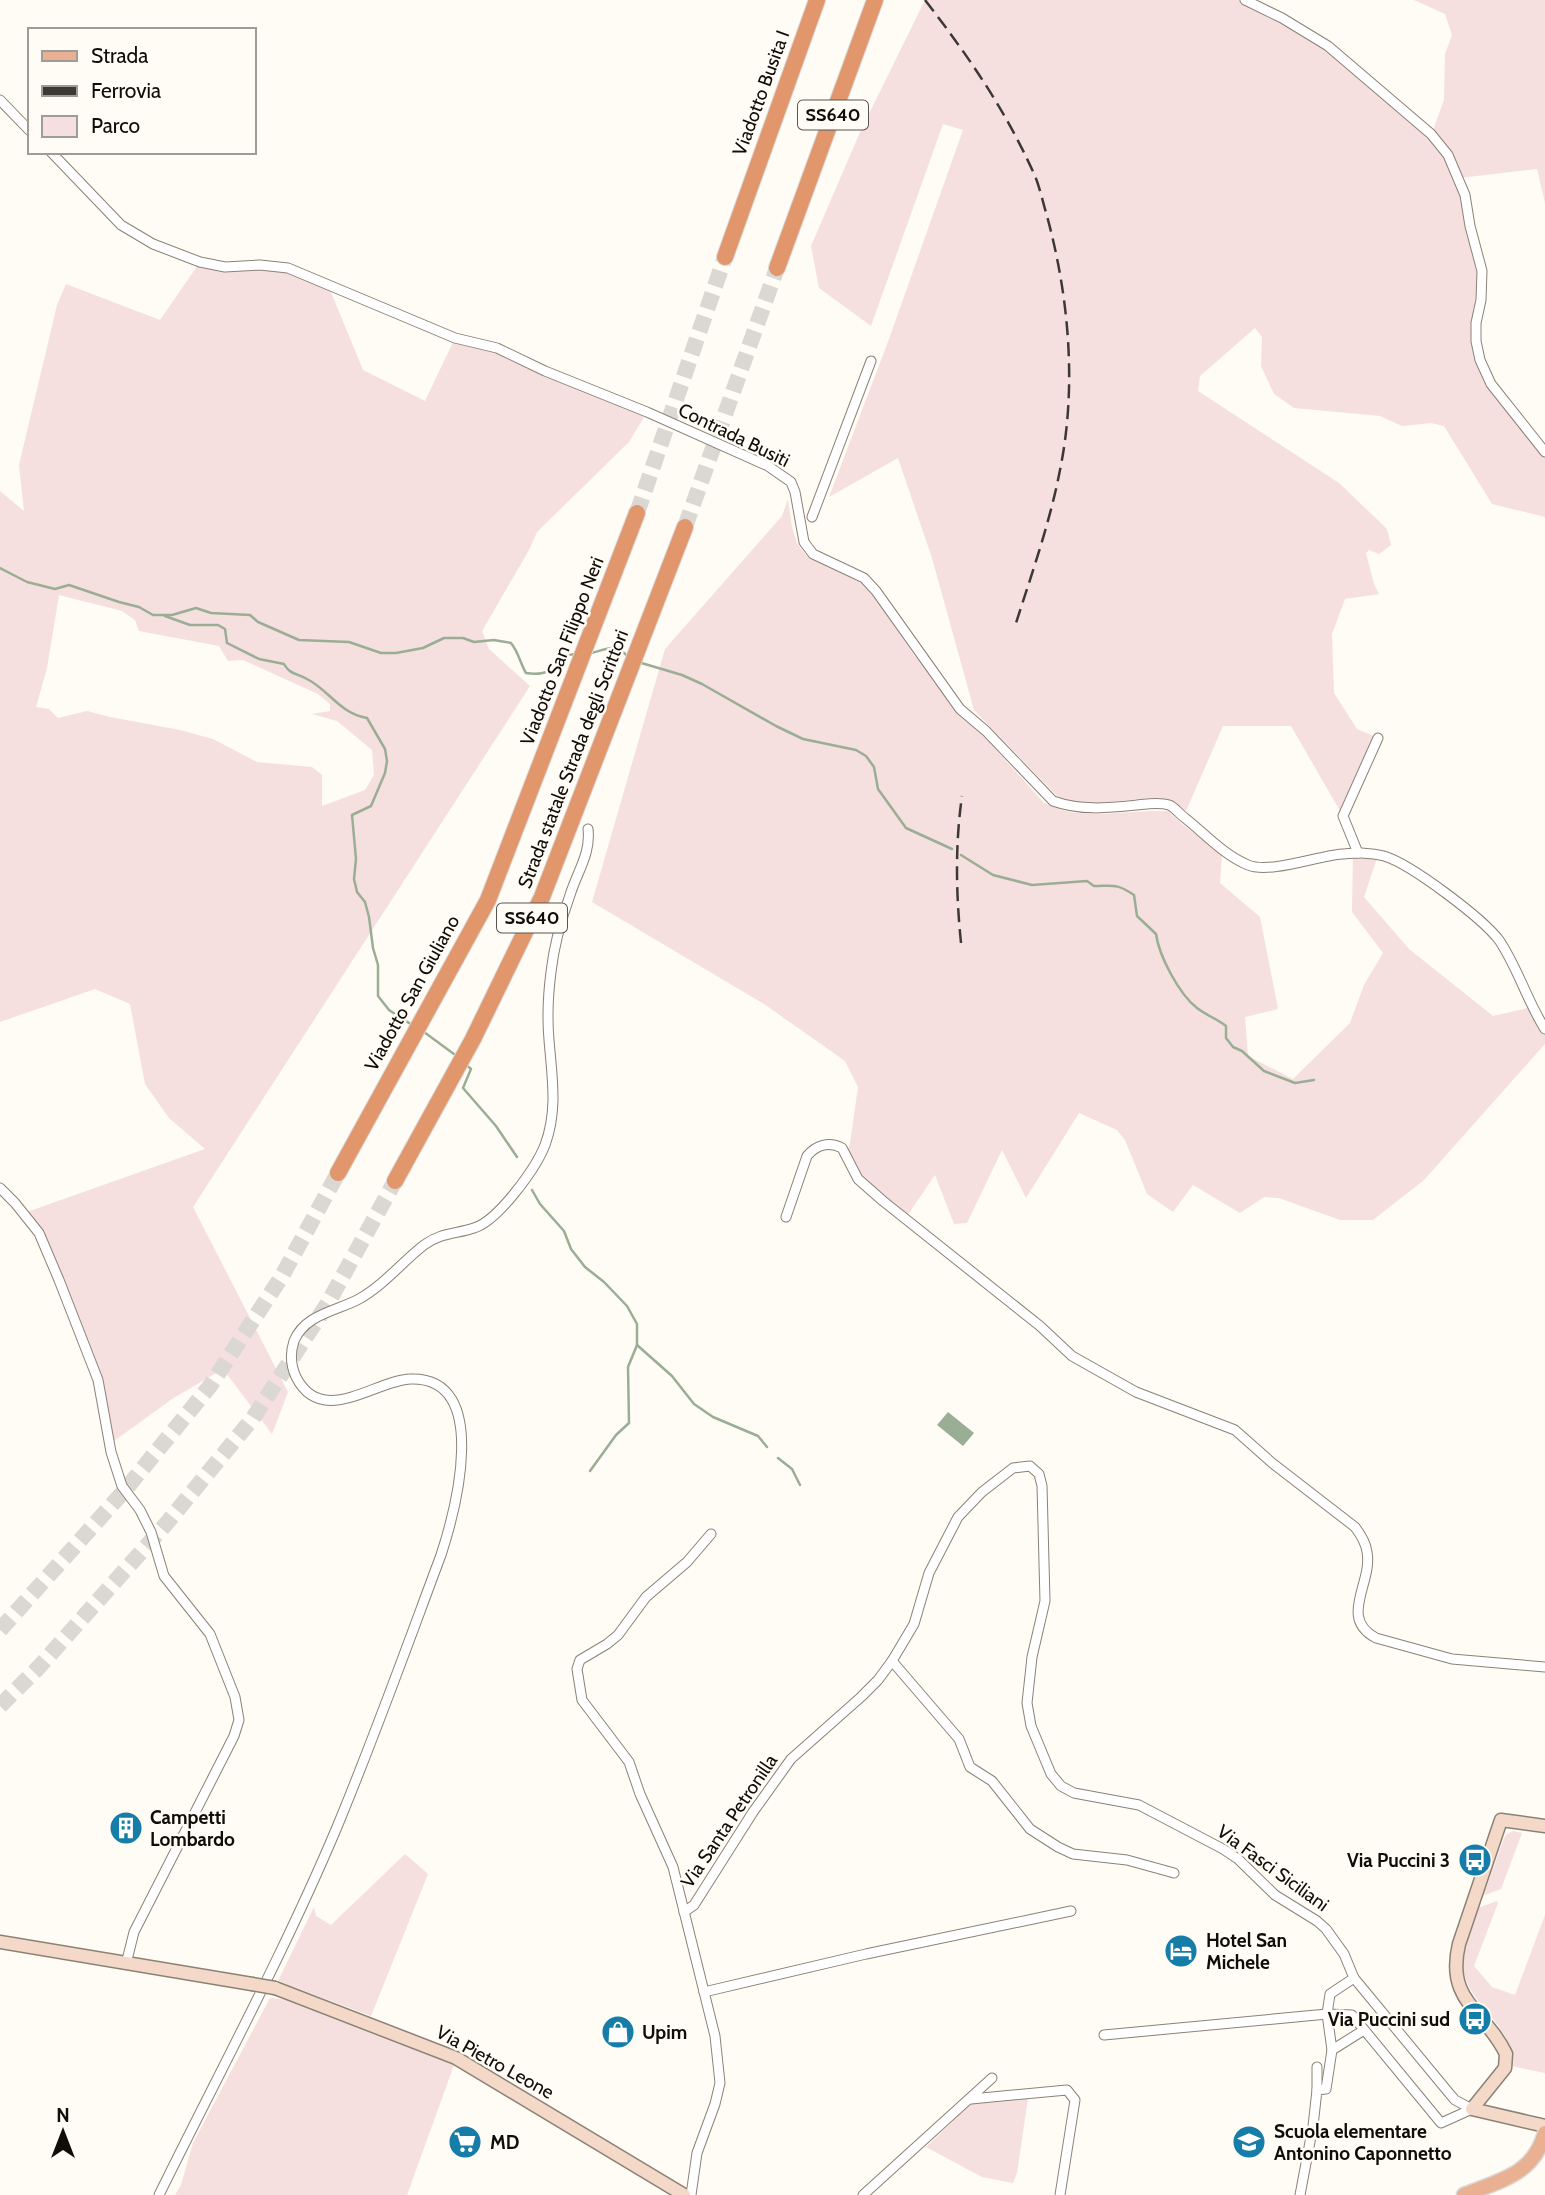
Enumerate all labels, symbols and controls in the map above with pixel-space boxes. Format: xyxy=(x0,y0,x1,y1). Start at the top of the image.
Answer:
street label: Viadotto Busita I xyxy=(728,27,794,159)
legend xyxy=(28,28,256,154)
text: Strada xyxy=(91,43,148,68)
text: Ferrovia xyxy=(91,78,161,103)
road number: SS640 xyxy=(798,100,868,130)
text: Parco xyxy=(91,113,140,138)
street label: Contrada Busiti xyxy=(674,398,794,472)
street label: Viadotto San Filippo Neri xyxy=(515,553,609,749)
street label: Strada statale Strada degli Scrittori xyxy=(513,627,633,891)
road number: SS640 xyxy=(497,903,567,932)
street label: Viadotto San Giuliano xyxy=(360,911,464,1075)
street label: Via Santa Petronilla xyxy=(676,1750,782,1892)
place label: Campetti Lombardo xyxy=(150,1806,235,1851)
building icon: Campetti Lombardo xyxy=(107,1809,145,1847)
street label: Via Fasci Siciliani xyxy=(1213,1820,1333,1916)
bus stop icon: Via Puccini 3 xyxy=(1456,1841,1494,1879)
place label: Via Puccini 3 xyxy=(1347,1849,1450,1872)
place label: Hotel San Michele xyxy=(1206,1929,1287,1974)
hotel icon: Hotel San Michele xyxy=(1162,1932,1200,1970)
bus stop icon: Via Puccini sud xyxy=(1456,2000,1494,2038)
place label: Via Puccini sud xyxy=(1328,2008,1450,2031)
shop icon: Upim xyxy=(599,2013,637,2051)
street label: Via Pietro Leone xyxy=(432,2020,558,2104)
place label: Upim xyxy=(642,2021,687,2044)
north arrow xyxy=(28,2097,98,2167)
text: N xyxy=(56,2104,70,2127)
place label: Scuola elementare Antonino Caponnetto xyxy=(1274,2120,1452,2165)
supermarket icon: MD xyxy=(446,2123,484,2161)
school or university icon: Scuola elementare Antonino Caponnetto xyxy=(1230,2123,1268,2161)
place label: MD xyxy=(490,2131,519,2154)

